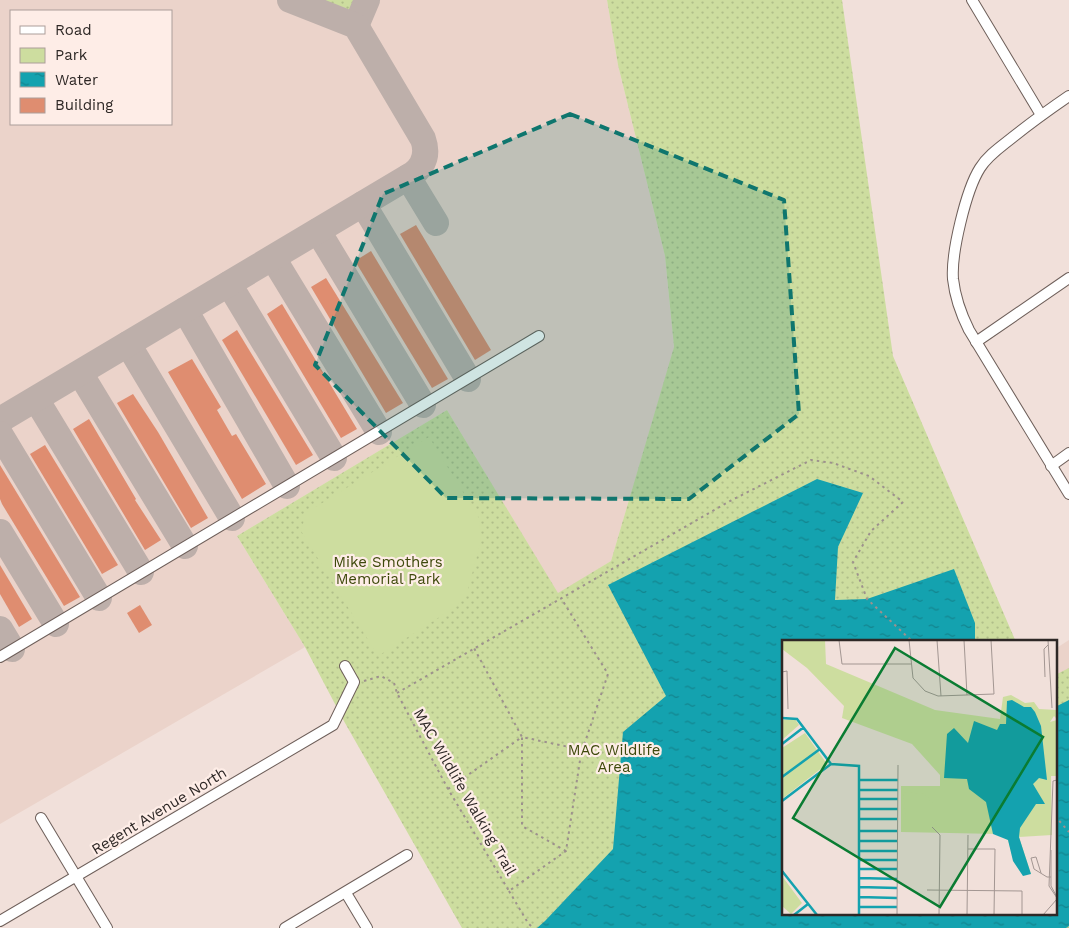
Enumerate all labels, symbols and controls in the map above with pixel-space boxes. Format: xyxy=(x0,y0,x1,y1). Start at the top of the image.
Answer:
legend xyxy=(10,10,172,125)
text: Road xyxy=(55,21,92,39)
text: Park xyxy=(55,46,88,64)
text: Water xyxy=(55,71,98,89)
text: Building xyxy=(55,96,113,114)
park label: Mike Smothers Memorial Park xyxy=(333,553,443,588)
inset map xyxy=(782,640,1056,916)
street label: MAC Wildlife Walking Trail xyxy=(410,705,520,879)
park label: MAC Wildlife Area xyxy=(568,741,660,776)
street label: Regent Avenue North xyxy=(88,764,230,858)

